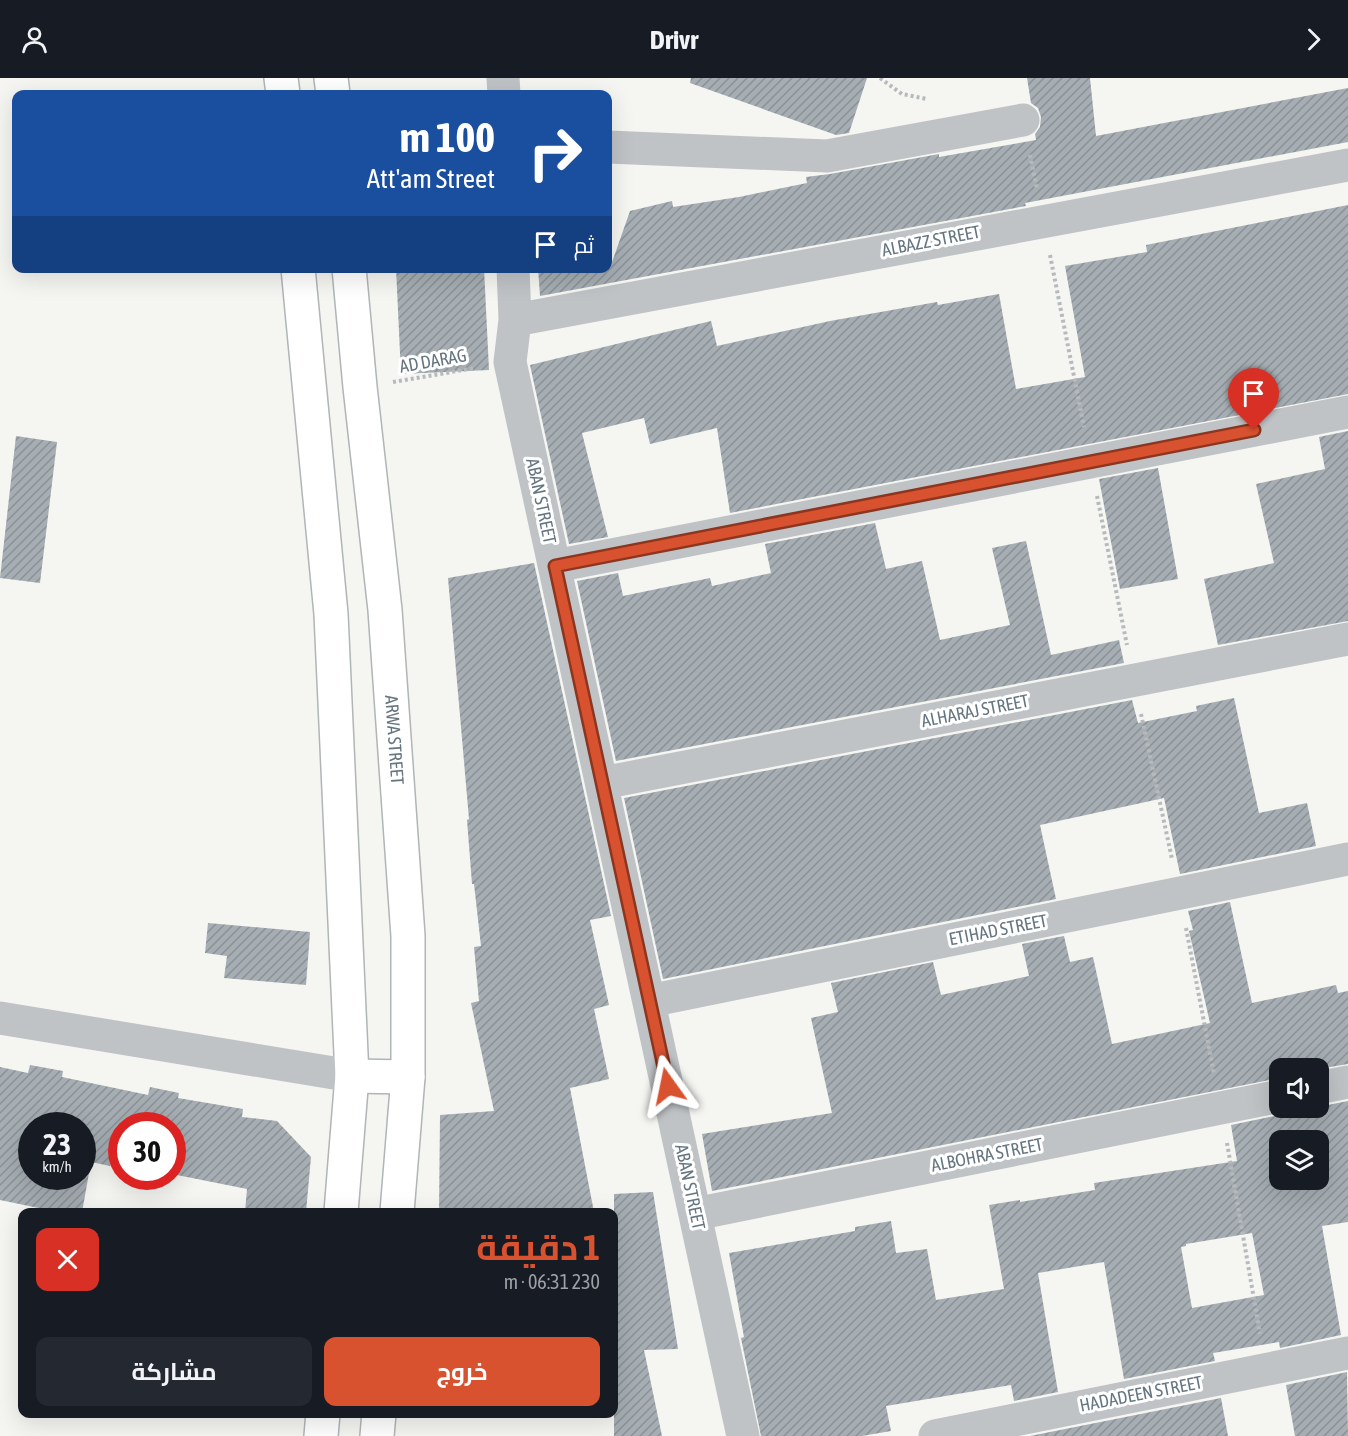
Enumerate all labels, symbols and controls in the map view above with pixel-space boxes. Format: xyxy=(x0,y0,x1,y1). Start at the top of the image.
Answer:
icon: person xyxy=(18,23,51,56)
icon: forward xyxy=(1297,23,1330,56)
text: Drivr xyxy=(650,24,698,55)
text: 100 m xyxy=(400,113,495,161)
icon: right xyxy=(516,114,594,192)
text: Att'am Street xyxy=(367,163,495,194)
street label: ALBAZZ STREET xyxy=(880,221,982,260)
icon: arrive xyxy=(529,228,562,261)
text: ثم xyxy=(574,232,594,258)
street label: AD DARAG xyxy=(398,344,468,377)
pin xyxy=(1228,368,1279,430)
icon: arrive xyxy=(1237,377,1270,410)
street label: ABAN STREET xyxy=(522,456,561,546)
street label: ALHARAJ STREET xyxy=(919,690,1030,731)
street label: ARWA STREET xyxy=(381,694,408,785)
street label: ETIHAD STREET xyxy=(947,910,1049,949)
position arrow xyxy=(636,1054,700,1118)
map controls xyxy=(1269,1058,1329,1190)
button: sound xyxy=(1269,1058,1329,1118)
speed limit sign: 30 xyxy=(108,1112,186,1190)
text: 23 xyxy=(43,1127,71,1161)
button: layers xyxy=(1269,1130,1329,1190)
street label: ALBOHRA STREET xyxy=(929,1133,1045,1176)
street label: ABAN STREET xyxy=(671,1142,710,1232)
text: km/h xyxy=(42,1158,72,1175)
text: 1 دقيقة xyxy=(476,1226,600,1268)
button: close xyxy=(36,1228,99,1291)
text: 230 m · 06:31 xyxy=(504,1270,600,1293)
button: مشاركة xyxy=(36,1337,312,1406)
button: خروج xyxy=(324,1337,600,1406)
street label: HADADEEN STREET xyxy=(1078,1371,1204,1416)

